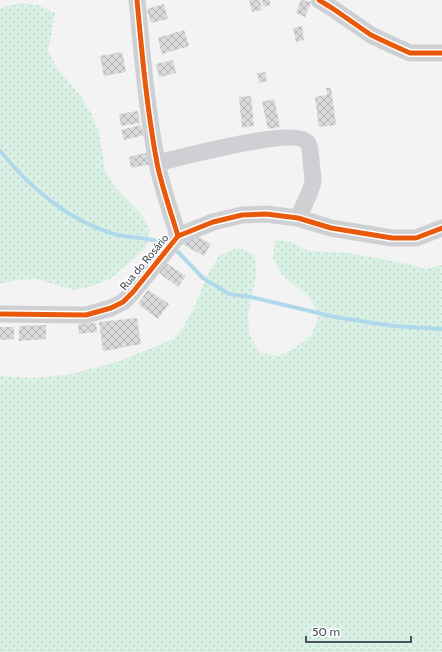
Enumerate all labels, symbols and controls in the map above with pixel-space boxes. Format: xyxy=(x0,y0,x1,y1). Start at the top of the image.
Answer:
street label: Rua do Rosário xyxy=(117,231,171,293)
scale bar xyxy=(306,618,411,644)
text: 50 m xyxy=(312,624,340,639)

